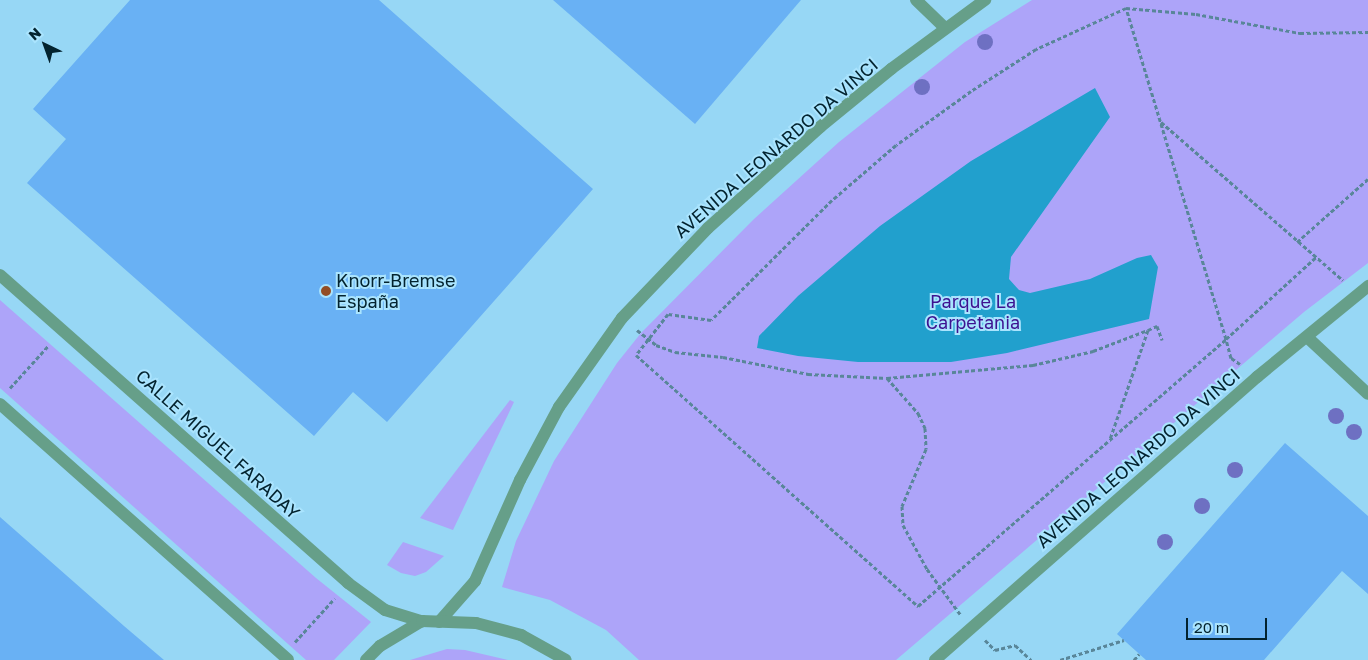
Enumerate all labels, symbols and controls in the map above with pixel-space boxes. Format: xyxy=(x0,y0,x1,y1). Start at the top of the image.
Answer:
north arrow xyxy=(20,20,70,70)
text: N xyxy=(25,24,44,43)
street label: AVENIDA LEONARDO DA VINCI xyxy=(670,54,882,242)
place label: Knorr-Bremse España xyxy=(336,270,455,312)
marker: Knorr-Bremse España xyxy=(320,285,332,297)
park label: Parque La Carpetania xyxy=(926,291,1020,334)
street label: AVENIDA LEONARDO DA VINCI xyxy=(1032,364,1244,552)
street label: CALLE MIGUEL FARADAY xyxy=(132,365,304,523)
scale bar xyxy=(1188,608,1269,640)
text: 20 m xyxy=(1194,618,1229,636)

